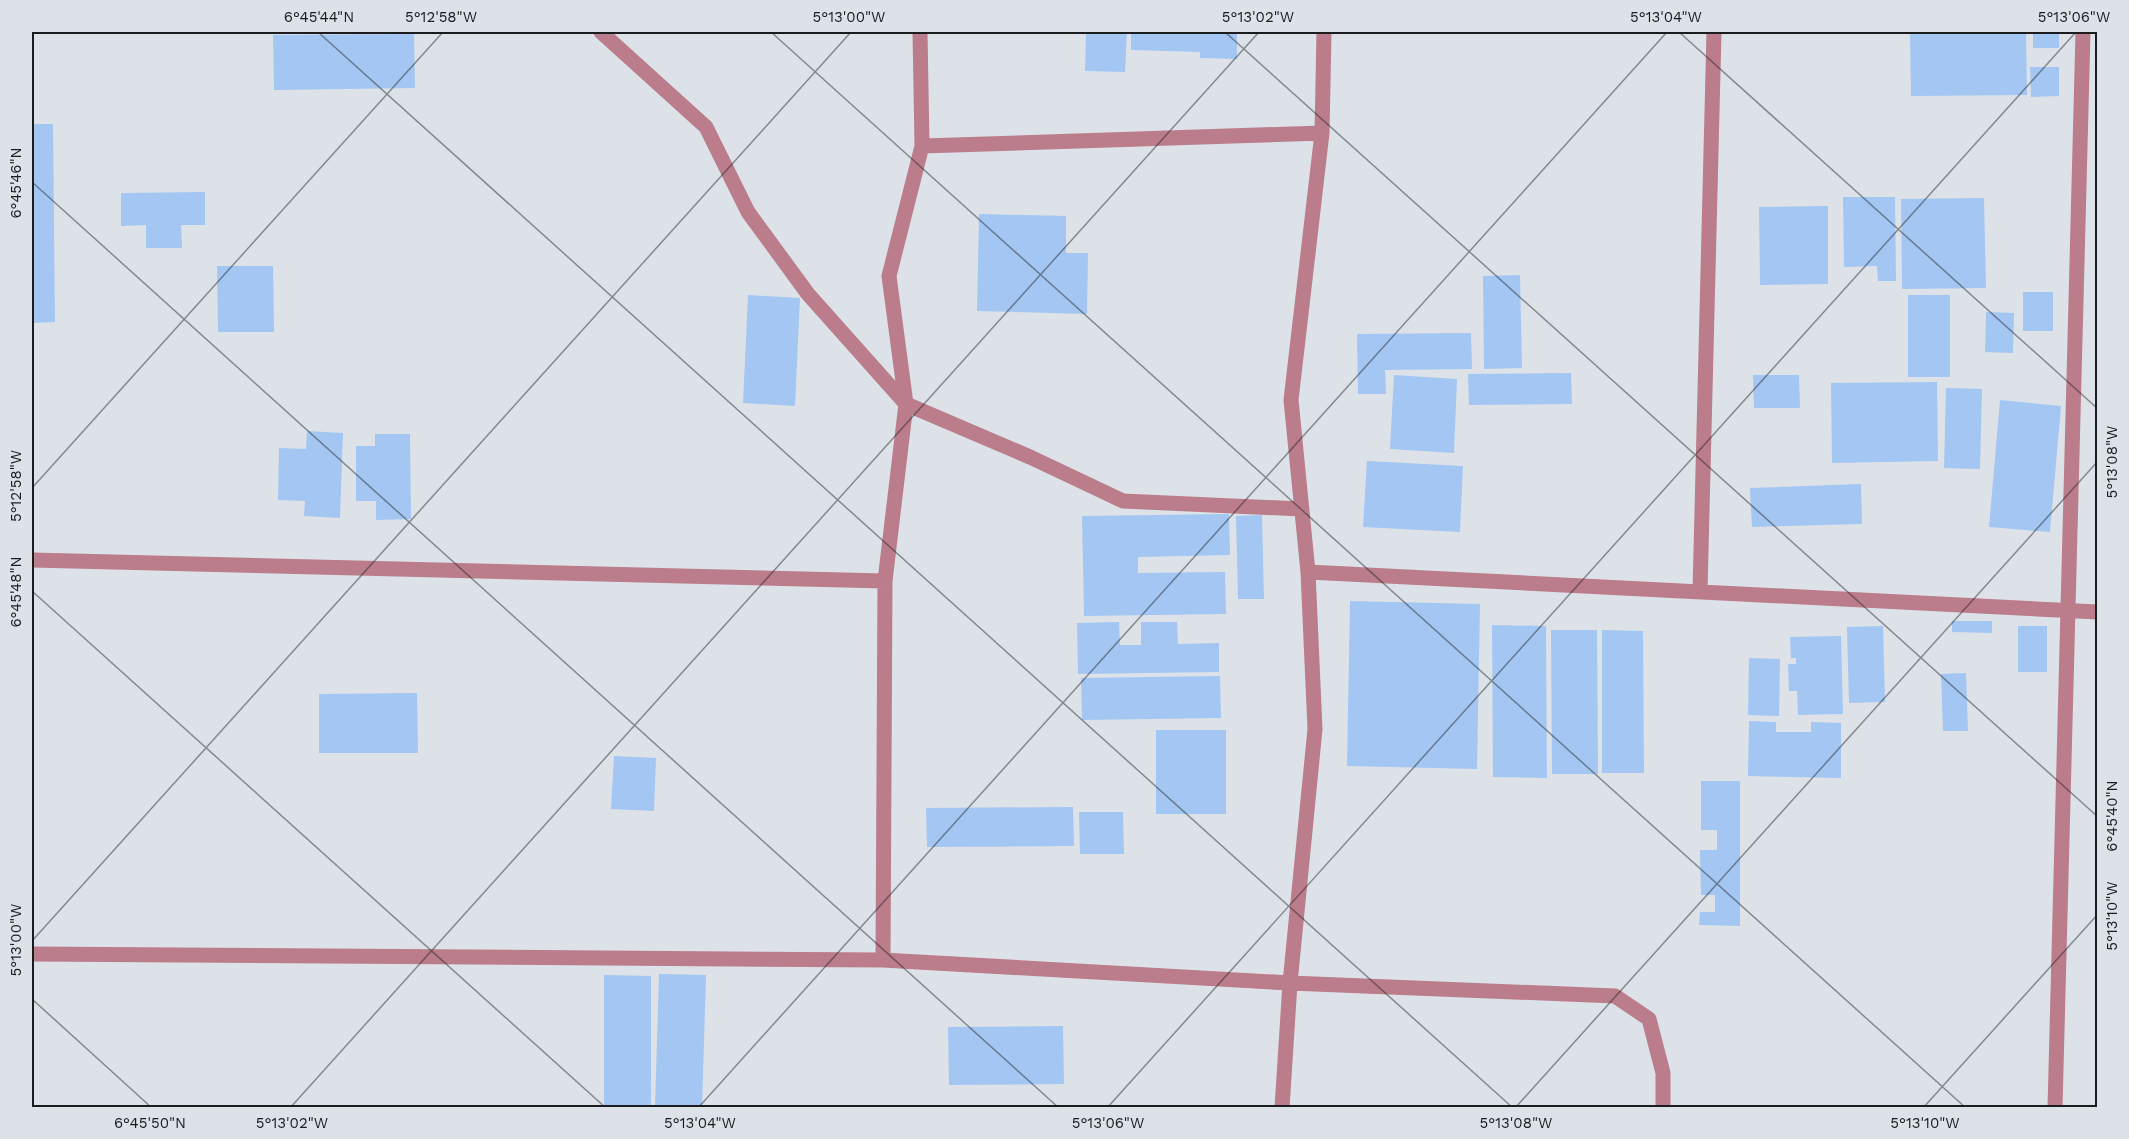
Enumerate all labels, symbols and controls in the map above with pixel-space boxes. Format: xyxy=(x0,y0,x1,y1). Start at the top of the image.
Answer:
text: 6°45'44"N xyxy=(284,8,354,26)
text: 5°12'58"W xyxy=(405,8,477,26)
text: 5°13'00"W xyxy=(813,8,885,26)
text: 5°13'02"W xyxy=(1222,8,1294,26)
text: 5°13'04"W xyxy=(1630,8,1702,26)
text: 5°13'06"W xyxy=(2038,8,2110,26)
text: 6°45'46"N xyxy=(7,147,25,219)
text: 5°13'08"W xyxy=(2103,426,2121,498)
text: 5°12'58"W xyxy=(7,450,25,522)
text: 6°45'48"N xyxy=(7,556,25,628)
text: 6°45'40"N xyxy=(2103,780,2121,852)
text: 5°13'10"W xyxy=(2103,881,2121,951)
text: 5°13'00"W xyxy=(7,904,25,976)
text: 6°45'50"N xyxy=(114,1114,186,1132)
text: 5°13'02"W xyxy=(256,1114,328,1132)
text: 5°13'04"W xyxy=(664,1114,736,1132)
text: 5°13'06"W xyxy=(1072,1114,1144,1132)
text: 5°13'08"W xyxy=(1480,1114,1552,1132)
text: 5°13'10"W xyxy=(1890,1114,1960,1132)

